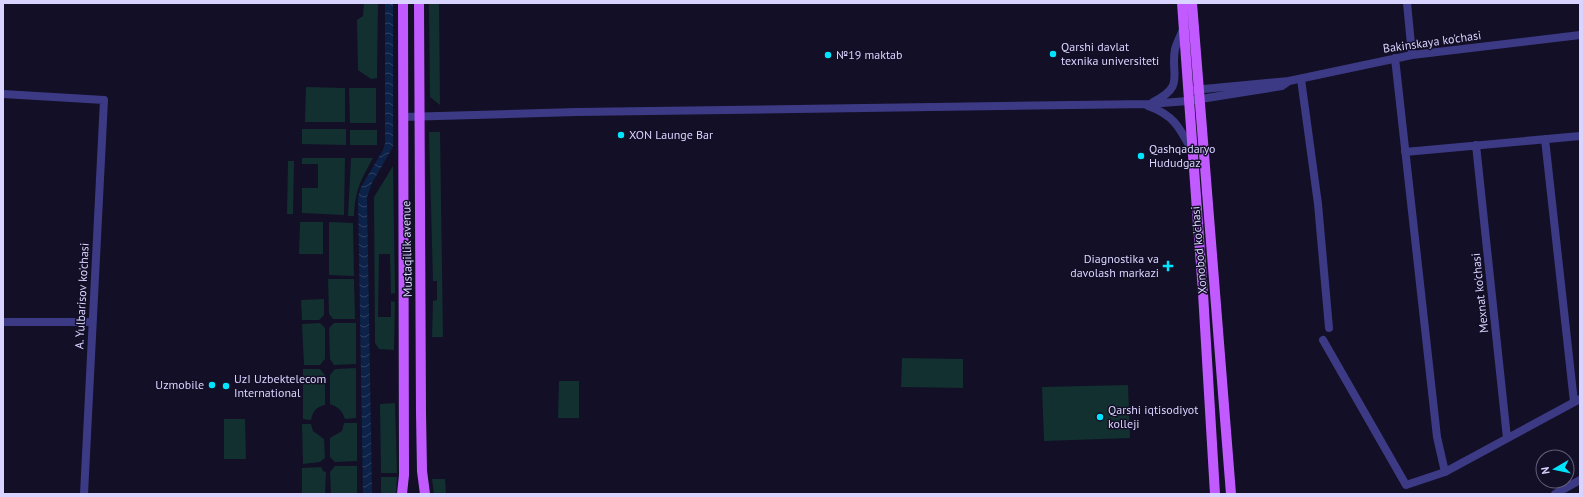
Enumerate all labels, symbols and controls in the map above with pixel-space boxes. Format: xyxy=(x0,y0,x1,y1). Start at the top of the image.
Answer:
street label: Bakinskaya ko'chasi xyxy=(1382,27,1482,56)
place label: Qarshi davlat texnika universiteti xyxy=(1061,39,1159,68)
place label: №19 maktab xyxy=(836,47,903,62)
marker: Qarshi davlat texnika universiteti xyxy=(1048,49,1058,59)
marker: №19 maktab xyxy=(823,50,833,60)
place label: XON Launge Bar xyxy=(629,127,713,142)
marker: XON Launge Bar xyxy=(616,130,626,140)
place label: Qashqadaryo Hududgaz xyxy=(1149,141,1216,170)
marker: Qashqadaryo Hududgaz xyxy=(1136,151,1146,161)
street label: Mustaqillik avenue xyxy=(398,201,415,297)
street label: Xonobod ko'chasi xyxy=(1187,206,1210,294)
street label: A. Yulbarisov ko'chasi xyxy=(71,243,92,349)
place label: Diagnostika va davolash markazi xyxy=(1070,251,1159,280)
street label: Mexnat ko'chasi xyxy=(1468,252,1491,334)
marker: Diagnostika va davolash markazi xyxy=(1162,260,1174,272)
place label: UzI Uzbektelecom International xyxy=(234,371,326,400)
place label: Uzmobile xyxy=(155,377,204,392)
marker: Uzmobile xyxy=(207,380,217,390)
marker: UzI Uzbektelecom International xyxy=(221,381,231,391)
place label: Qarshi iqtisodiyot kolleji xyxy=(1108,402,1198,431)
marker: Qarshi iqtisodiyot kolleji xyxy=(1095,412,1105,422)
north arrow xyxy=(1535,449,1575,489)
text: N xyxy=(1538,466,1553,475)

